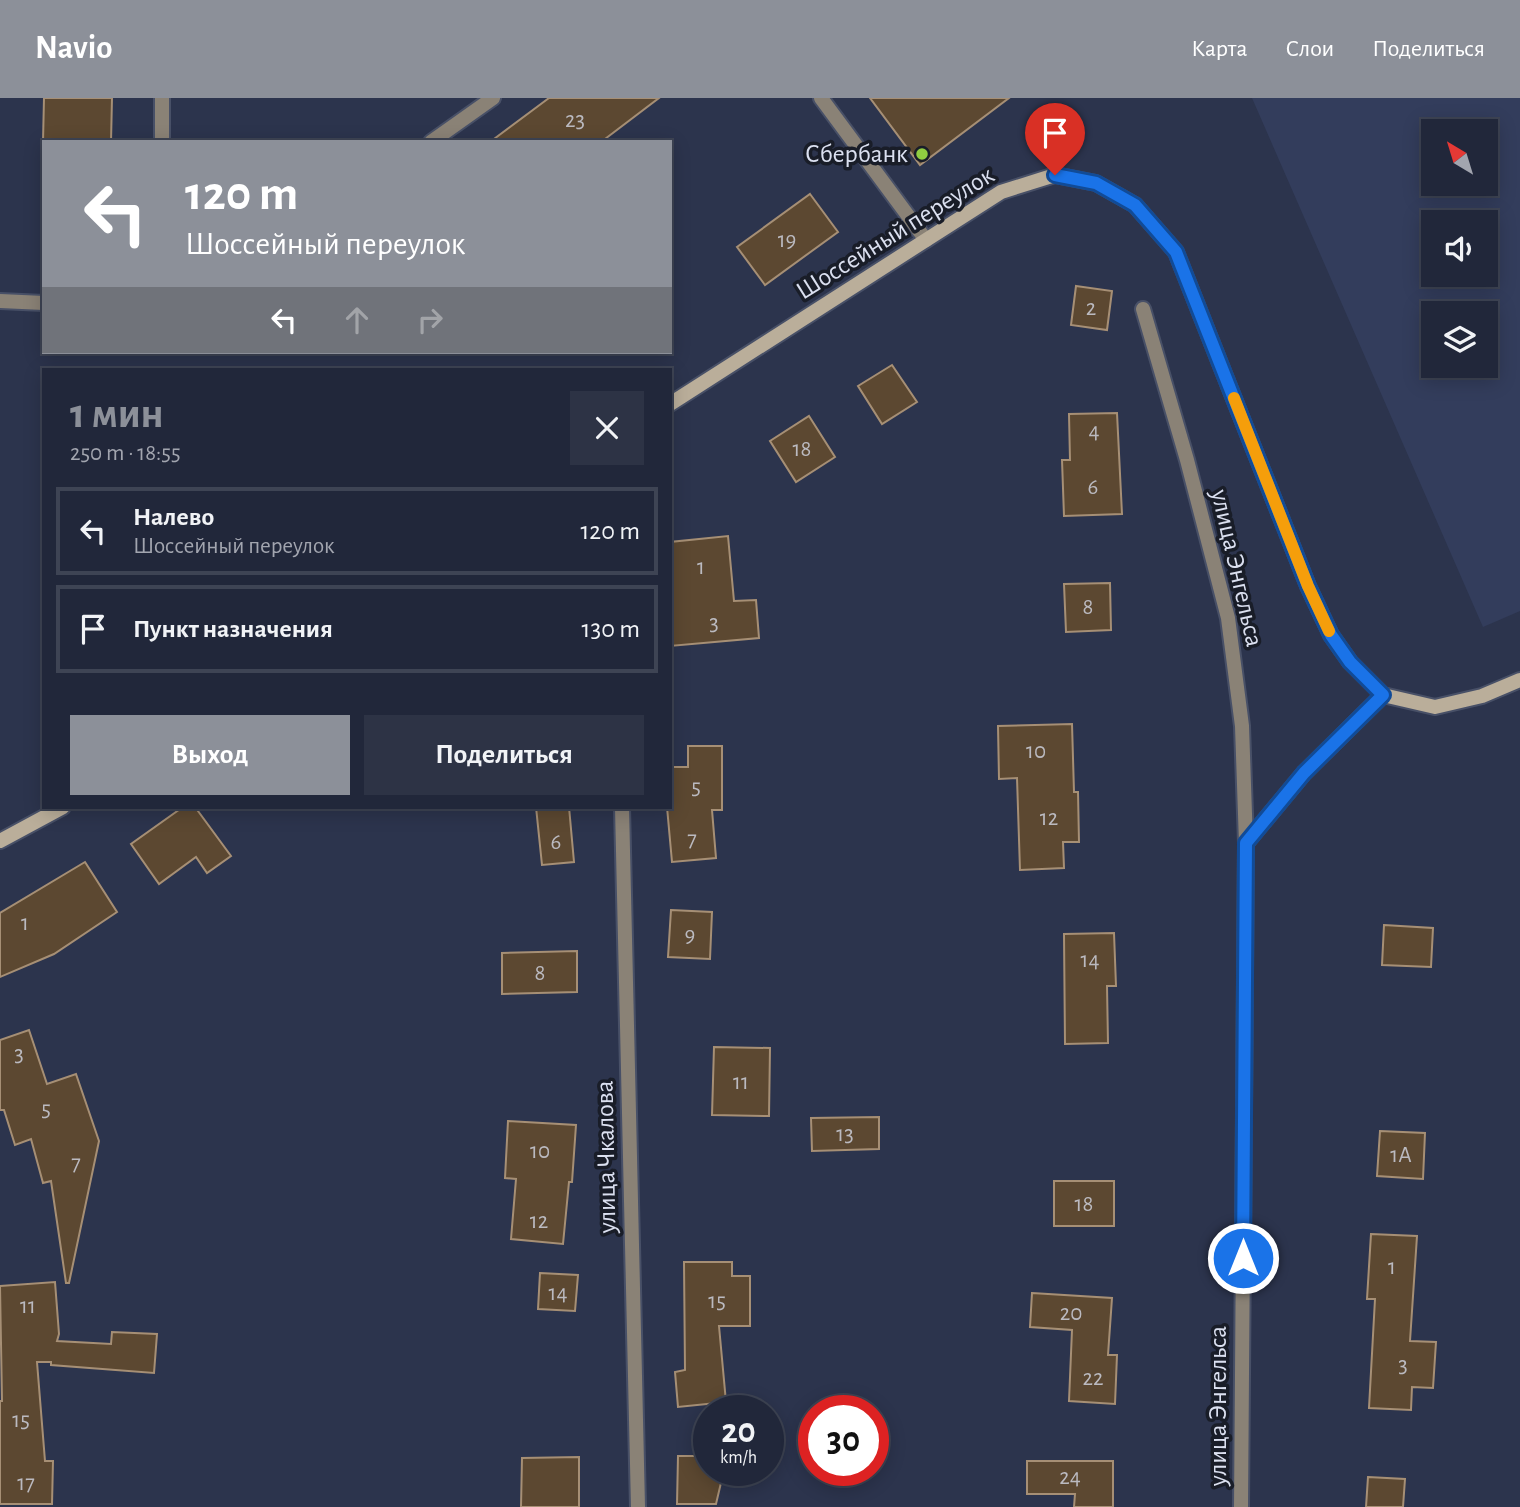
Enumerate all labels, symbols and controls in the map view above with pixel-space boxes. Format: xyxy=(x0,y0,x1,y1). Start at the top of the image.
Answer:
text: Navio xyxy=(35,32,113,65)
text: Карта xyxy=(1191,37,1247,61)
text: Слои xyxy=(1285,37,1334,61)
text: Поделиться xyxy=(1372,37,1485,61)
pin xyxy=(1025,103,1085,175)
house number: 23 xyxy=(565,109,585,132)
icon: arrive xyxy=(1036,114,1074,152)
north arrow xyxy=(1421,119,1498,196)
map controls xyxy=(1421,119,1498,378)
place label: Сбербанк xyxy=(805,141,908,167)
marker: Сбербанк xyxy=(914,146,930,162)
street label: Шоссейный переулок xyxy=(792,162,999,304)
icon: left xyxy=(70,168,161,259)
text: 120 m xyxy=(185,170,298,219)
button: sound xyxy=(1421,210,1498,287)
text: Шоссейный переулок xyxy=(185,228,465,260)
house number: 19 xyxy=(778,229,796,252)
house number: 2 xyxy=(1086,297,1096,320)
icon: left xyxy=(265,301,303,339)
icon: ahead xyxy=(338,301,376,339)
icon: right xyxy=(411,301,449,339)
button: layers xyxy=(1421,301,1498,378)
button: close xyxy=(570,391,644,465)
text: 1 мин xyxy=(70,393,164,435)
house number: 4 xyxy=(1088,420,1100,443)
house number: 18 xyxy=(793,438,811,461)
text: 250 m · 18:55 xyxy=(70,442,181,465)
house number: 6 xyxy=(1088,476,1098,499)
street label: улица Энгельса xyxy=(1206,486,1268,649)
text: Налево xyxy=(133,504,214,530)
icon: left xyxy=(74,512,112,550)
text: 120 m xyxy=(580,518,640,544)
text: Шоссейный переулок xyxy=(133,535,335,558)
house number: 1 xyxy=(697,556,705,579)
house number: 8 xyxy=(1083,596,1093,619)
icon: arrive xyxy=(74,610,112,648)
house number: 3 xyxy=(709,612,719,635)
text: Пункт назначения xyxy=(133,616,333,642)
text: 130 m xyxy=(582,616,640,642)
button: Выход xyxy=(70,715,350,795)
button: Поделиться xyxy=(364,715,644,795)
house number: 10 xyxy=(1026,740,1046,763)
house number: 5 xyxy=(691,776,701,799)
house number: 12 xyxy=(1040,807,1058,830)
house number: 7 xyxy=(687,828,697,851)
house number: 6 xyxy=(551,831,561,854)
house number: 1 xyxy=(21,912,29,935)
house number: 9 xyxy=(685,924,695,947)
house number: 14 xyxy=(1081,949,1099,972)
house number: 8 xyxy=(535,962,545,985)
house number: 3 xyxy=(14,1043,24,1066)
house number: 11 xyxy=(733,1071,749,1094)
street label: улица Чкалова xyxy=(592,1080,620,1235)
house number: 5 xyxy=(41,1098,51,1121)
house number: 13 xyxy=(836,1123,854,1146)
house number: 10 xyxy=(530,1140,550,1163)
house number: 1А xyxy=(1390,1144,1412,1167)
house number: 7 xyxy=(71,1152,81,1175)
house number: 18 xyxy=(1075,1193,1093,1216)
house number: 12 xyxy=(530,1210,548,1233)
position arrow xyxy=(1206,1221,1280,1295)
house number: 1 xyxy=(1388,1256,1396,1279)
house number: 14 xyxy=(549,1282,567,1305)
house number: 15 xyxy=(708,1290,726,1313)
house number: 11 xyxy=(20,1295,36,1318)
house number: 20 xyxy=(1060,1302,1082,1325)
street label: улица Энгельса xyxy=(1205,1326,1231,1487)
house number: 3 xyxy=(1398,1354,1408,1377)
house number: 22 xyxy=(1083,1367,1103,1390)
speed limit sign: 30 xyxy=(798,1395,889,1486)
house number: 15 xyxy=(12,1409,30,1432)
text: 20 xyxy=(721,1414,756,1449)
text: km/h xyxy=(720,1449,757,1467)
house number: 24 xyxy=(1059,1466,1081,1489)
house number: 17 xyxy=(17,1472,35,1495)

